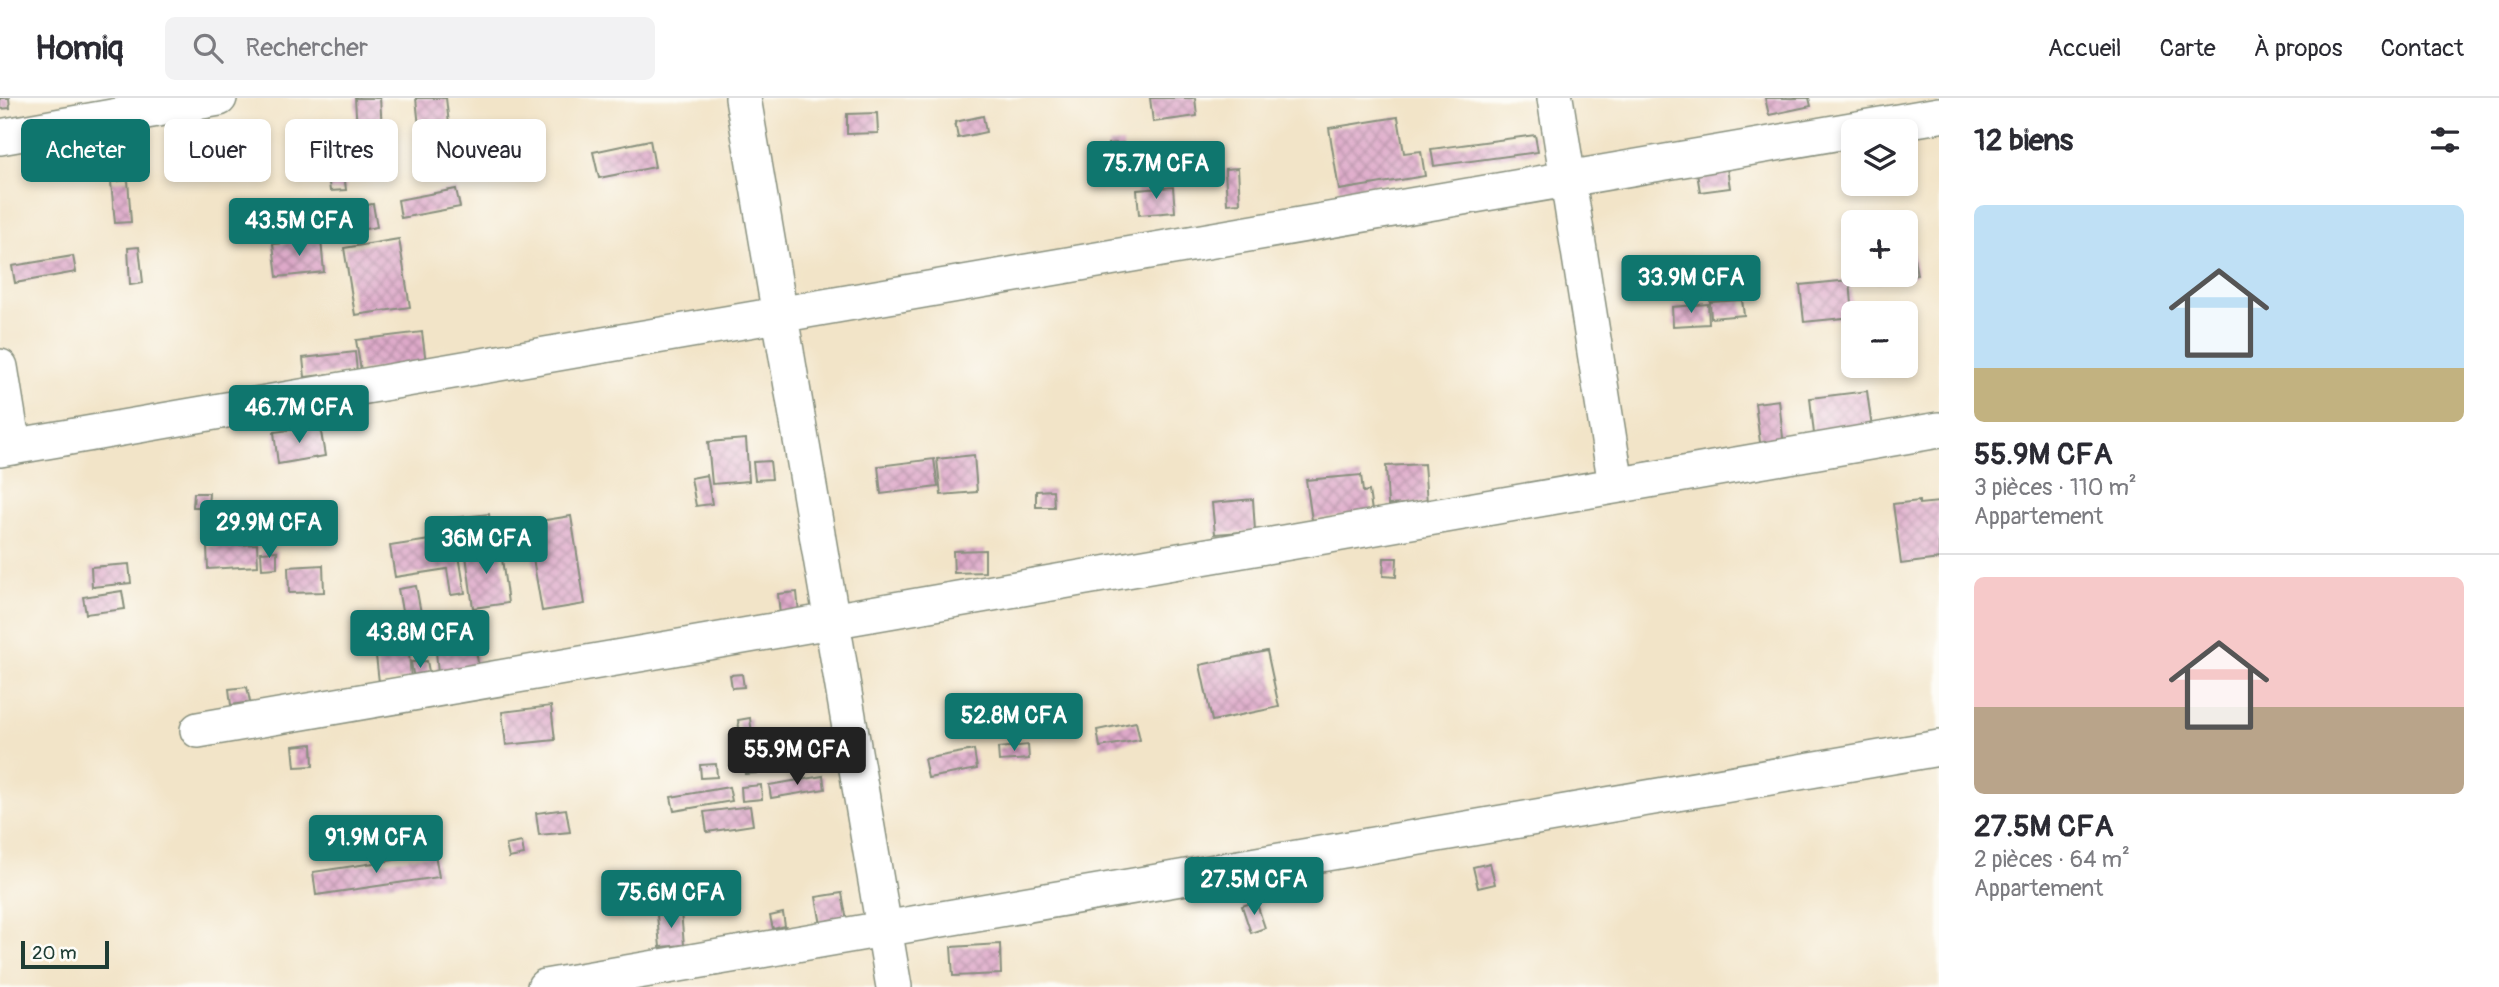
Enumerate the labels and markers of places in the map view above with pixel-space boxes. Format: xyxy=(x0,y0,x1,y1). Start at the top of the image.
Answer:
pin: 75.7M CFA xyxy=(1076,141,1236,201)
pin: 43.5M CFA xyxy=(219,198,379,258)
pin: 33.9M CFA xyxy=(1611,256,1771,315)
pin: 46.7M CFA xyxy=(219,386,379,445)
pin: 29.9M CFA xyxy=(189,500,349,560)
pin: 36M CFA xyxy=(421,517,551,576)
pin: 43.8M CFA xyxy=(340,610,500,670)
pin: 52.8M CFA xyxy=(934,694,1094,753)
pin: 55.9M CFA xyxy=(717,728,877,787)
pin: 91.9M CFA xyxy=(296,816,456,875)
pin: 27.5M CFA xyxy=(1174,858,1334,917)
pin: 75.6M CFA xyxy=(591,870,751,930)

